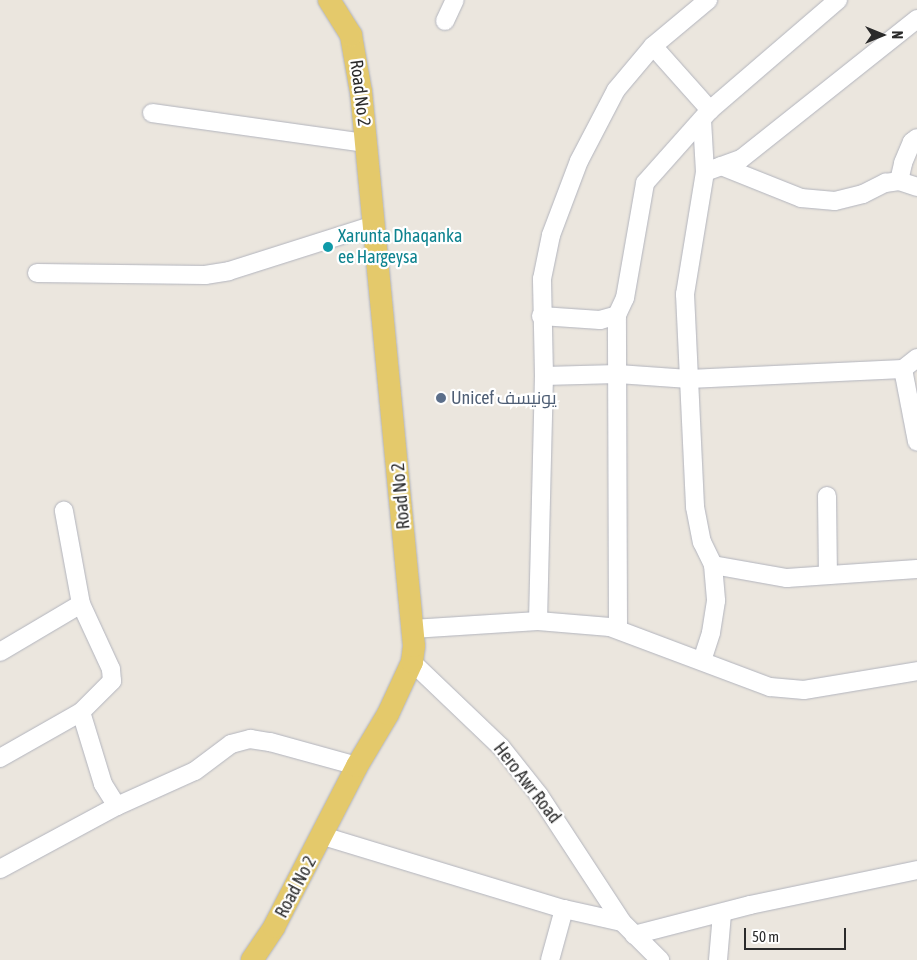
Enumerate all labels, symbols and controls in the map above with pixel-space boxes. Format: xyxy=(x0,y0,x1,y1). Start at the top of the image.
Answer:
north arrow xyxy=(857,10,907,60)
text: N xyxy=(889,31,905,39)
street label: Road No 2 xyxy=(345,59,375,127)
place label: Xarunta Dhaqanka ee Hargeysa xyxy=(338,226,462,268)
marker: Xarunta Dhaqanka ee Hargeysa xyxy=(322,241,334,253)
place label: Unicef يونيسف xyxy=(451,387,557,409)
marker: Unicef يونيسف xyxy=(435,392,447,404)
street label: Road No 2 xyxy=(387,462,415,530)
street label: Hero Awr Road xyxy=(489,738,565,828)
street label: Road No 2 xyxy=(271,852,321,922)
scale bar xyxy=(747,918,850,950)
text: 50 m xyxy=(752,928,779,945)

